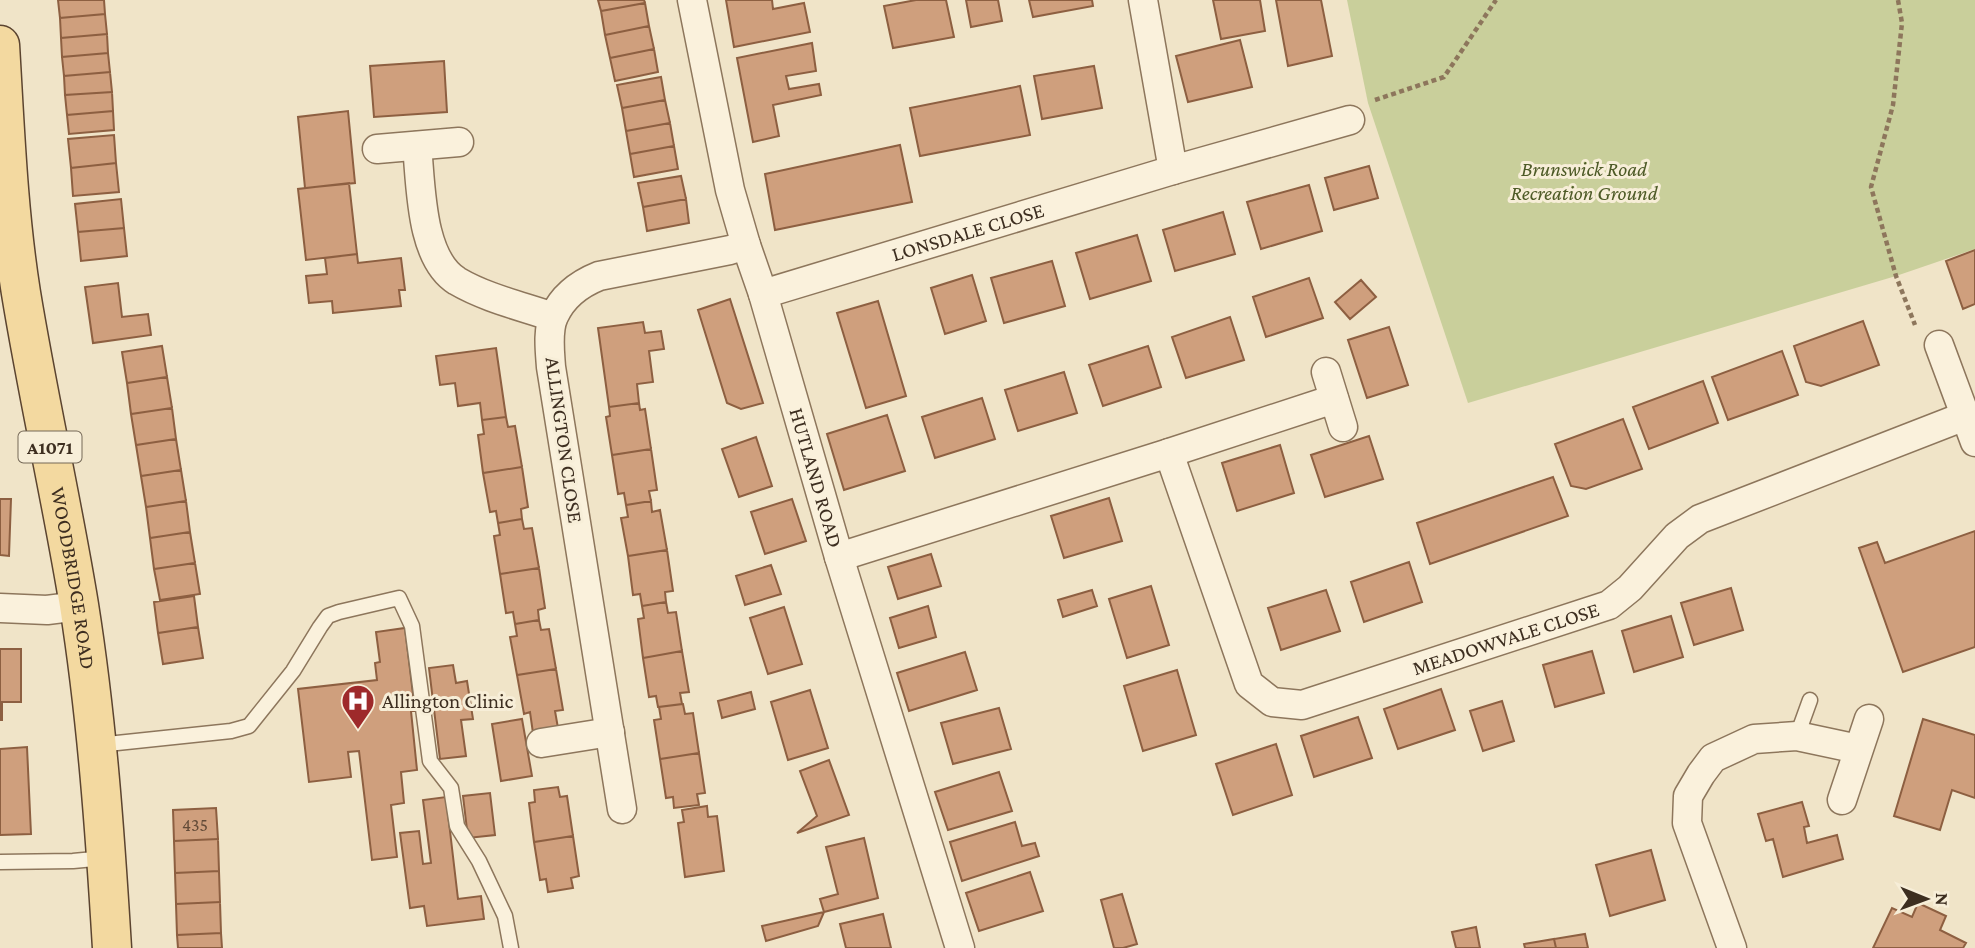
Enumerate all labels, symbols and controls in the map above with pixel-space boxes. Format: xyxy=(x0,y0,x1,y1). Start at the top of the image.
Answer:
park label: Brunswick Road Recreation Ground xyxy=(1510,157,1659,205)
street label: LONSDALE CLOSE xyxy=(889,198,1047,266)
street label: ALLINGTON CLOSE xyxy=(540,355,588,525)
street label: HUTLAND ROAD xyxy=(784,405,848,550)
road number: A1071 xyxy=(19,432,82,462)
street label: WOODBRIDGE ROAD xyxy=(46,485,100,671)
street label: MEADOWVALE CLOSE xyxy=(1409,597,1602,680)
hospital icon: Allington Clinic xyxy=(339,682,377,731)
place label: Allington Clinic xyxy=(382,689,514,713)
house number: 435 xyxy=(182,815,208,835)
north arrow xyxy=(1891,864,1961,934)
text: N xyxy=(1932,893,1953,906)

